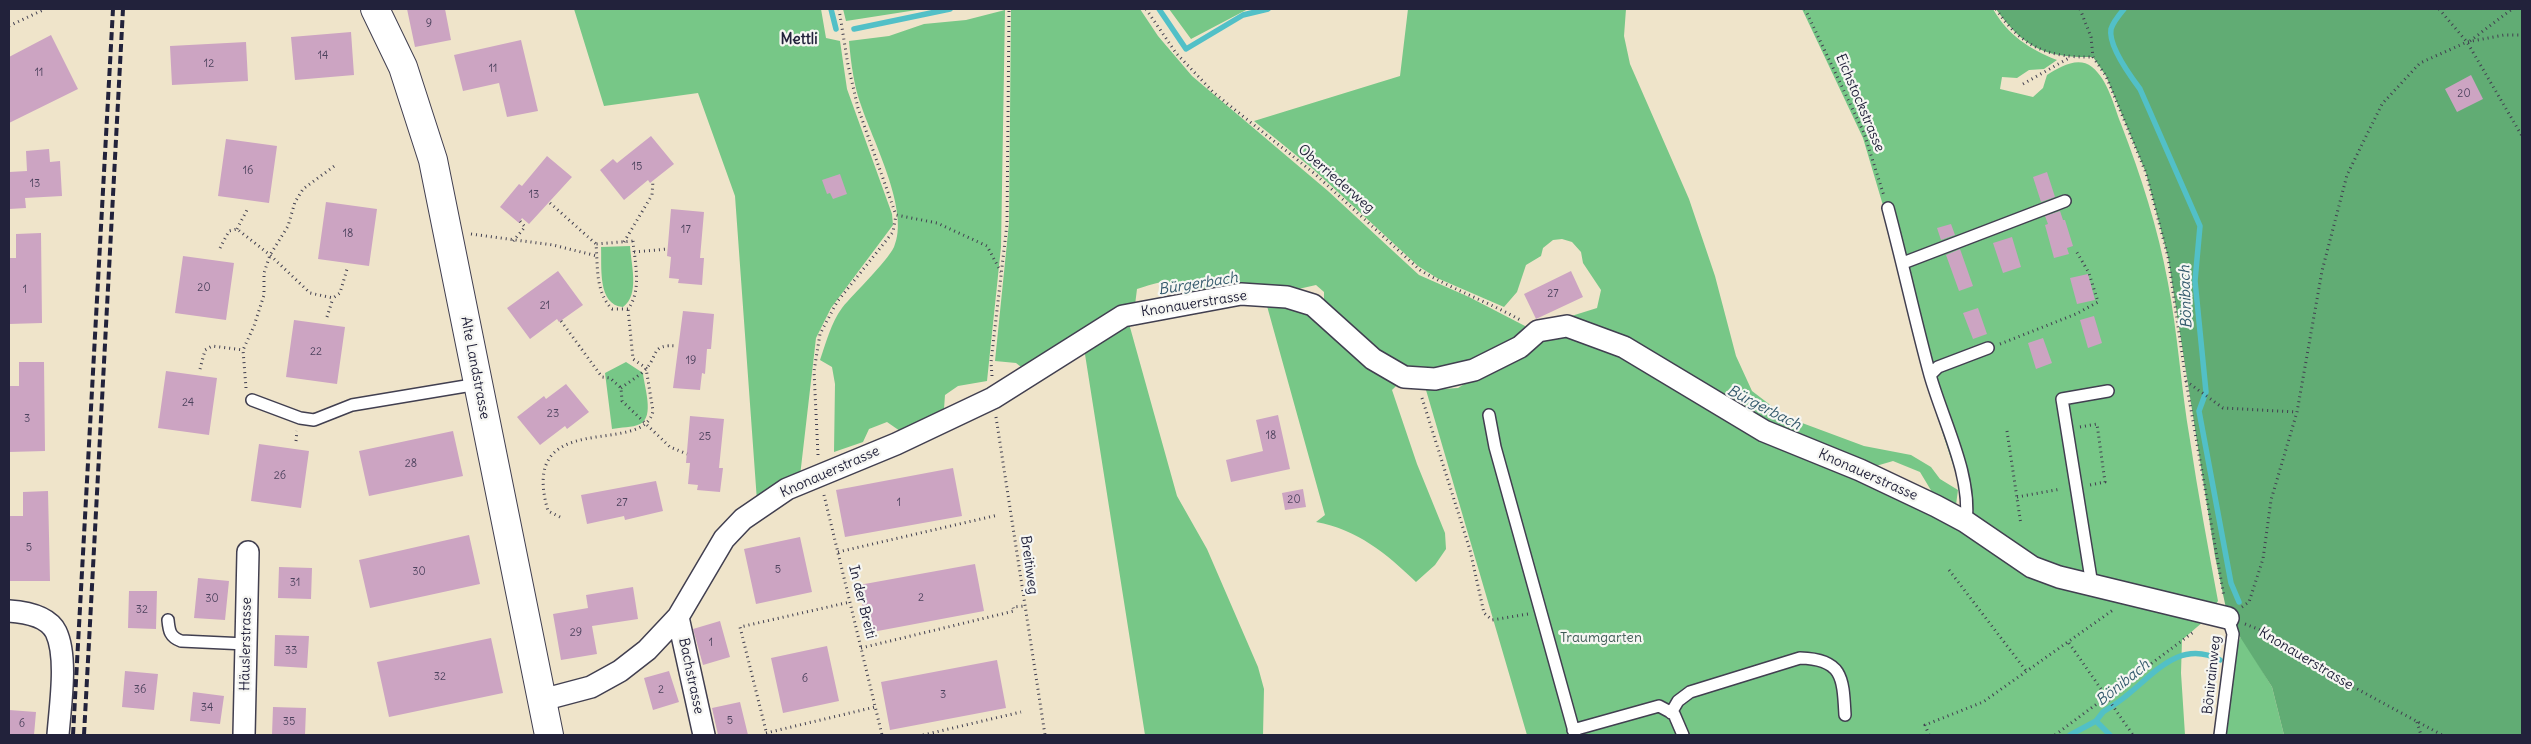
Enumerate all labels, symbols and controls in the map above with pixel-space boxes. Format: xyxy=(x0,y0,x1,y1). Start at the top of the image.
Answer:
house number: 9 xyxy=(426,17,432,31)
district label: Mettli xyxy=(781,31,817,49)
house number: 14 xyxy=(318,49,328,63)
street label: Eichstockstrasse xyxy=(1832,52,1888,154)
house number: 12 xyxy=(204,57,214,71)
house number: 11 xyxy=(489,62,497,76)
house number: 11 xyxy=(35,66,43,80)
house number: 20 xyxy=(2457,87,2471,101)
street label: Oberriederweg xyxy=(1294,141,1378,217)
house number: 15 xyxy=(632,160,642,174)
house number: 16 xyxy=(243,164,253,178)
house number: 13 xyxy=(30,177,40,191)
house number: 13 xyxy=(529,188,539,202)
house number: 17 xyxy=(681,223,691,237)
house number: 18 xyxy=(343,227,353,241)
water label: Bönibach xyxy=(2176,265,2196,329)
water label: Bürgerbach xyxy=(1157,269,1239,299)
house number: 20 xyxy=(197,281,211,295)
house number: 1 xyxy=(23,283,27,297)
street label: Knonauerstrasse xyxy=(1140,287,1248,321)
house number: 27 xyxy=(1547,287,1559,301)
house number: 21 xyxy=(540,299,550,313)
street label: Alte Landstrasse xyxy=(457,315,493,421)
house number: 22 xyxy=(310,345,322,359)
house number: 19 xyxy=(686,354,696,368)
water label: Bürgerbach xyxy=(1724,382,1804,434)
house number: 24 xyxy=(182,396,194,410)
house number: 23 xyxy=(547,407,559,421)
house number: 3 xyxy=(24,412,30,426)
house number: 18 xyxy=(1266,429,1276,443)
house number: 25 xyxy=(699,430,711,444)
street label: Knonauerstrasse xyxy=(778,443,882,501)
street label: Knonauerstrasse xyxy=(1816,446,1920,504)
house number: 28 xyxy=(405,457,417,471)
house number: 26 xyxy=(274,469,286,483)
house number: 20 xyxy=(1287,493,1301,507)
house number: 27 xyxy=(616,496,628,510)
house number: 1 xyxy=(897,496,901,510)
street label: Breitiweg xyxy=(1017,534,1041,596)
house number: 5 xyxy=(26,541,32,555)
house number: 5 xyxy=(775,563,781,577)
street label: In der Breiti xyxy=(845,563,879,641)
house number: 30 xyxy=(412,565,426,579)
house number: 31 xyxy=(290,576,300,590)
house number: 2 xyxy=(918,591,924,605)
house number: 30 xyxy=(205,592,219,606)
street label: Häuslerstrasse xyxy=(237,597,255,691)
house number: 32 xyxy=(136,603,148,617)
street label: Knonauerstrasse xyxy=(2256,624,2356,694)
house number: 29 xyxy=(570,626,582,640)
park label: Traumgarten xyxy=(1560,630,1642,646)
street label: Bönirainweg xyxy=(2199,635,2225,715)
street label: Bachstrasse xyxy=(675,636,707,716)
house number: 1 xyxy=(709,636,713,650)
house number: 33 xyxy=(285,644,297,658)
water label: Bönibach xyxy=(2093,656,2153,710)
house number: 32 xyxy=(434,670,446,684)
house number: 6 xyxy=(802,672,808,686)
house number: 36 xyxy=(134,683,146,697)
house number: 2 xyxy=(658,683,664,697)
house number: 3 xyxy=(940,688,946,702)
house number: 34 xyxy=(201,701,213,715)
house number: 5 xyxy=(727,714,733,728)
house number: 35 xyxy=(283,715,295,729)
house number: 6 xyxy=(19,717,25,731)

